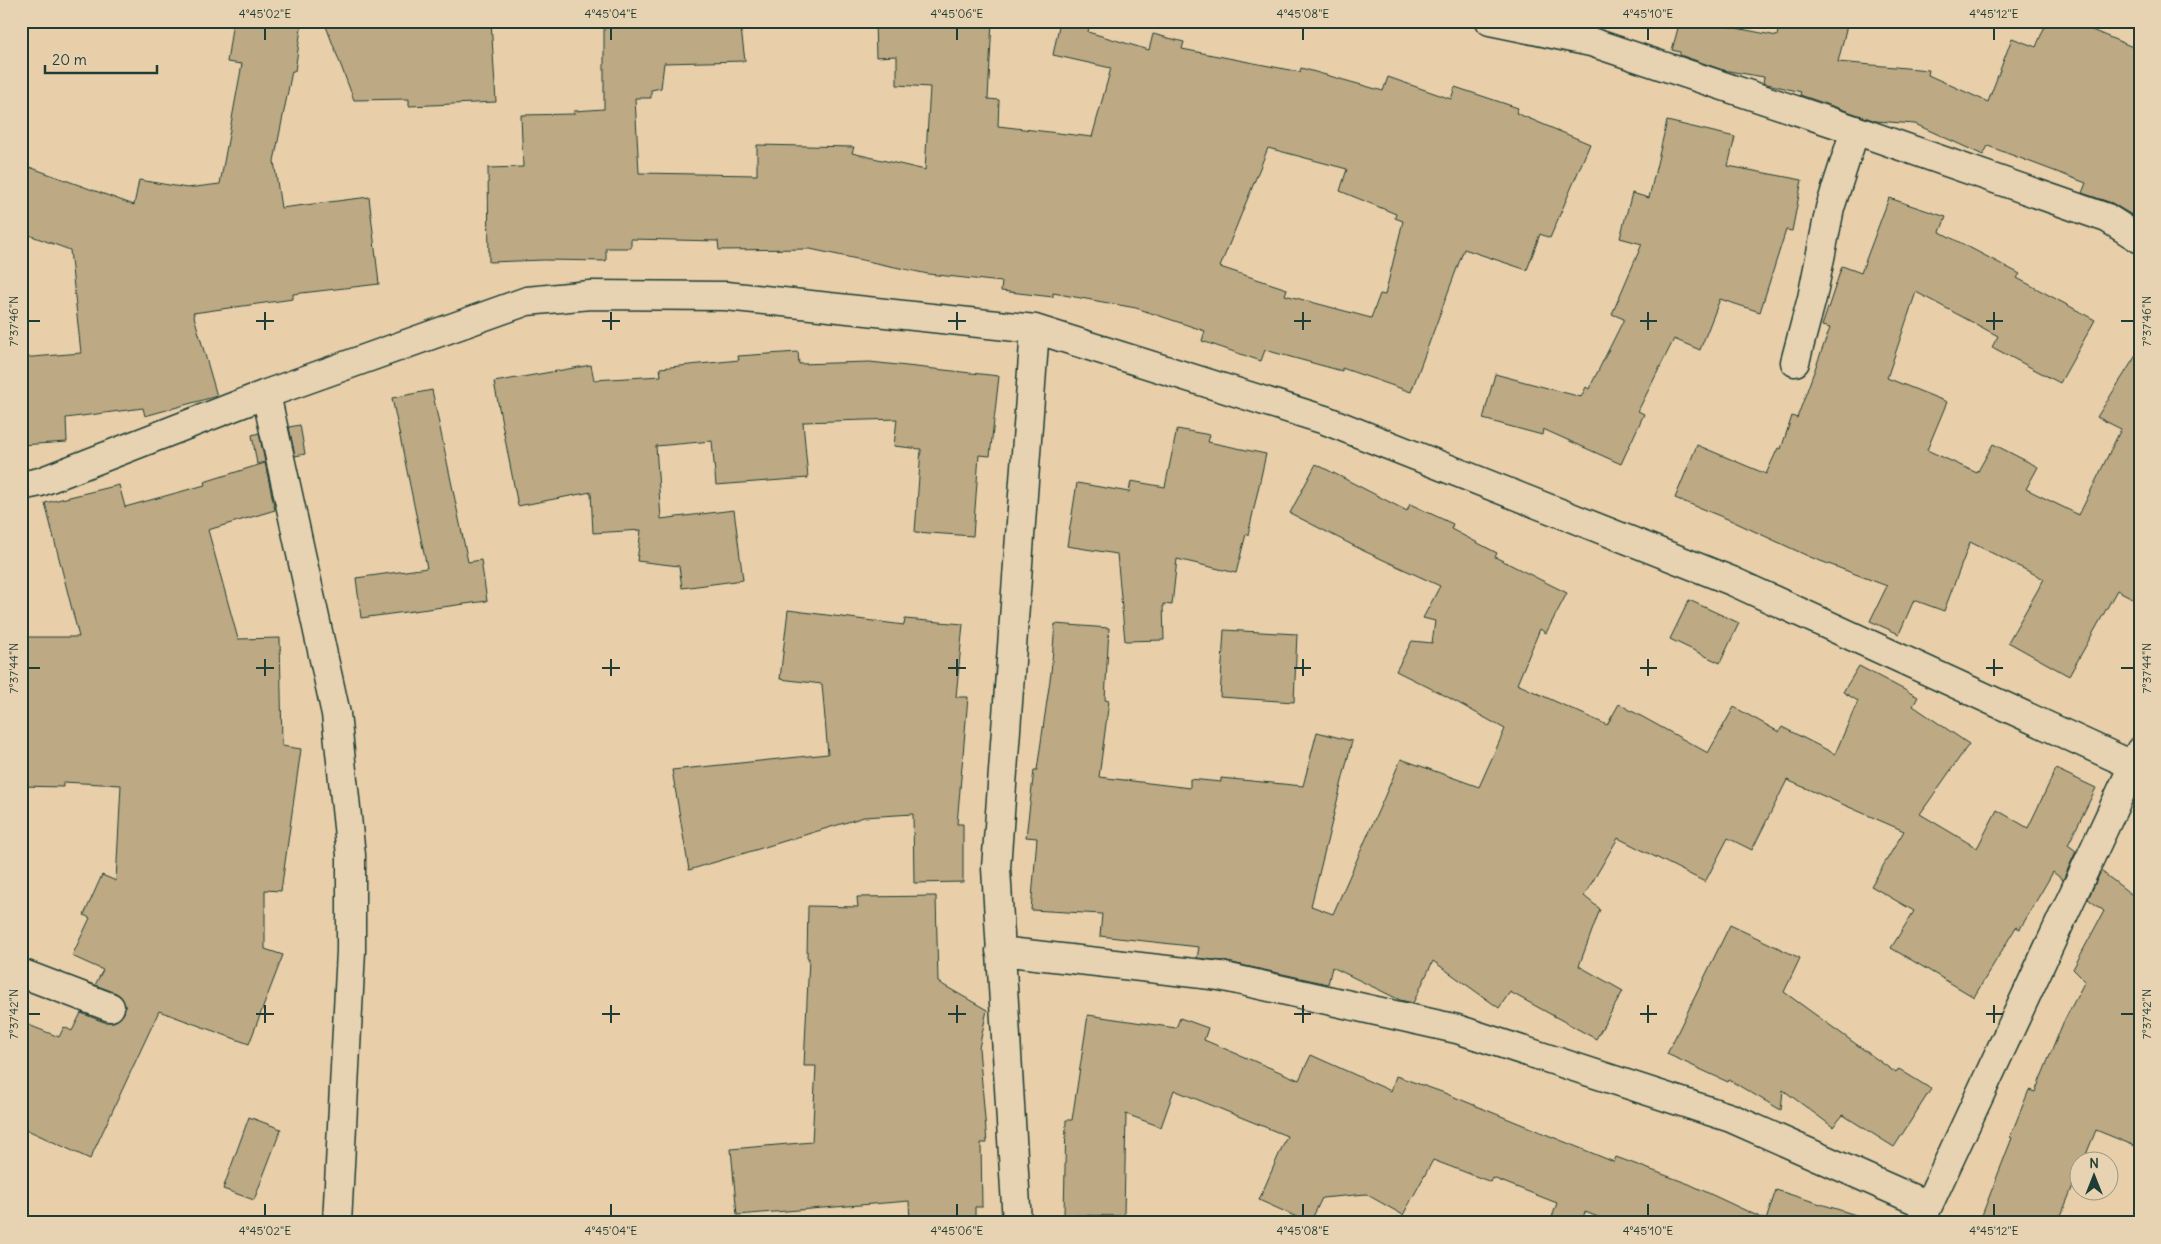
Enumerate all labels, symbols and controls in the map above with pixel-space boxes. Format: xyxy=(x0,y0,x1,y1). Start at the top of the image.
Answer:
text: 4°45'02"E xyxy=(239,6,291,21)
text: 4°45'04"E xyxy=(585,6,637,21)
text: 4°45'06"E xyxy=(931,6,983,21)
text: 4°45'08"E xyxy=(1277,6,1329,21)
text: 4°45'10"E xyxy=(1623,6,1673,21)
text: 4°45'12"E xyxy=(1969,6,2019,21)
scale bar xyxy=(45,42,158,74)
text: 20 m xyxy=(52,50,87,69)
text: 7°37'46"N xyxy=(6,296,21,346)
text: 7°37'46"N xyxy=(2139,296,2154,346)
text: 7°37'44"N xyxy=(6,643,21,693)
text: 7°37'44"N xyxy=(2139,643,2154,693)
text: 7°37'42"N xyxy=(6,989,21,1039)
text: 7°37'42"N xyxy=(2139,989,2154,1039)
north arrow xyxy=(2068,1152,2118,1202)
text: N xyxy=(2089,1154,2099,1172)
text: 4°45'02"E xyxy=(239,1223,291,1238)
text: 4°45'04"E xyxy=(585,1223,637,1238)
text: 4°45'06"E xyxy=(931,1223,983,1238)
text: 4°45'08"E xyxy=(1277,1223,1329,1238)
text: 4°45'10"E xyxy=(1623,1223,1673,1238)
text: 4°45'12"E xyxy=(1969,1223,2019,1238)

